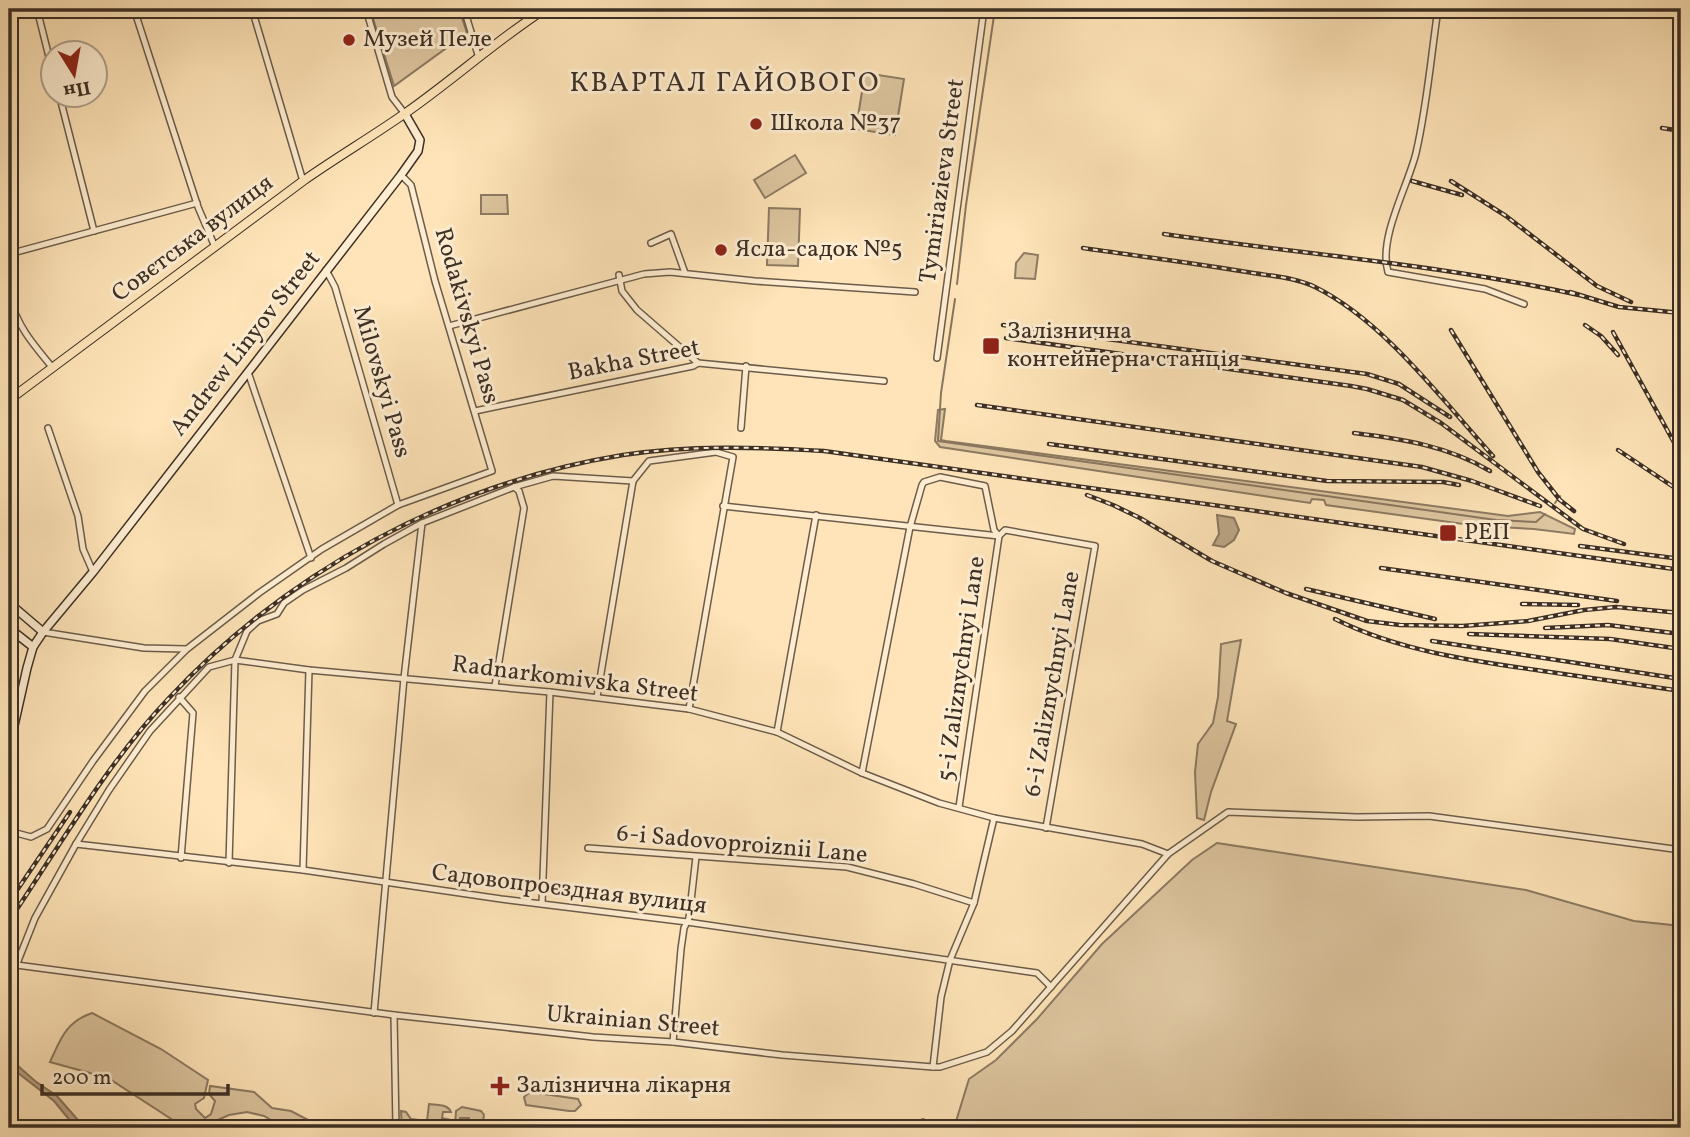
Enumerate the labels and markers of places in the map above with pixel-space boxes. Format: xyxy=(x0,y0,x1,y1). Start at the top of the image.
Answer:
place label: Музей Пеле xyxy=(363,23,492,57)
marker: Музей Пеле xyxy=(341,32,357,48)
place label: Школа №37 xyxy=(770,107,901,141)
marker: Школа №37 xyxy=(748,116,764,132)
place label: Ясла-садок №5 xyxy=(735,233,902,267)
marker: Ясла-садок №5 xyxy=(713,242,729,258)
place label: Залізнична контейнерна станція xyxy=(1007,315,1240,377)
marker: Залізнична контейнерна станція xyxy=(981,336,1001,356)
place label: РЕП xyxy=(1464,516,1510,550)
marker: РЕП xyxy=(1438,523,1458,543)
place label: Залізнична лікарня xyxy=(516,1069,731,1103)
marker: Залізнична лікарня xyxy=(490,1076,510,1096)

